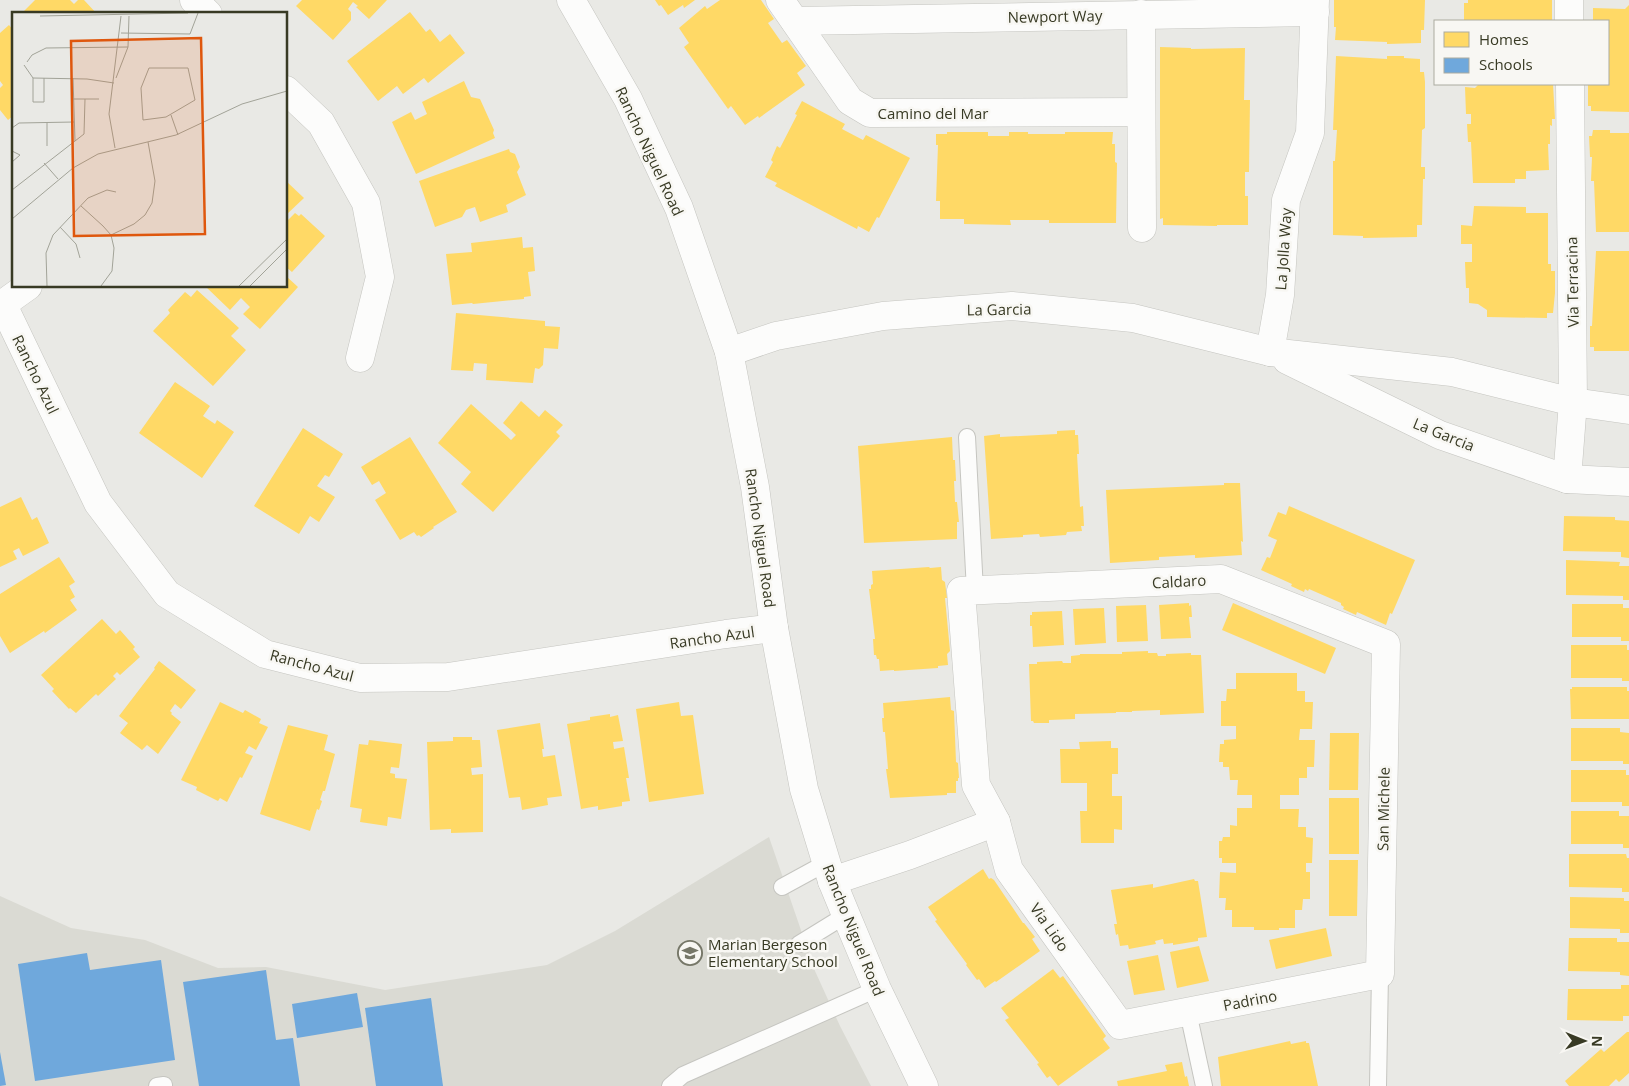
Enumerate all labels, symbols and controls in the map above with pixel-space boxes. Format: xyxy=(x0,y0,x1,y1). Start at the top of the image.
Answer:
street label: Newport Way xyxy=(1008,5,1103,27)
inset map xyxy=(12,12,288,288)
legend xyxy=(1434,20,1609,85)
text: Homes xyxy=(1479,29,1529,49)
text: Schools xyxy=(1479,54,1533,74)
street label: Rancho Niguel Road xyxy=(611,83,689,219)
street label: Camino del Mar xyxy=(878,103,988,123)
street label: La Jolla Way xyxy=(1270,207,1296,291)
street label: Via Terracina xyxy=(1561,236,1583,328)
street label: La Garcia xyxy=(966,298,1032,320)
street label: Rancho Azul xyxy=(8,331,64,417)
street label: La Garcia xyxy=(1410,413,1478,455)
street label: Rancho Niguel Road xyxy=(741,467,781,609)
street label: Caldaro xyxy=(1151,570,1207,592)
street label: Rancho Azul xyxy=(668,621,756,653)
street label: Rancho Azul xyxy=(268,644,356,686)
street label: San Michele xyxy=(1372,767,1394,851)
street label: Rancho Niguel Road xyxy=(818,861,890,999)
street label: Via Lido xyxy=(1026,899,1074,955)
place label: Marian Bergeson Elementary School xyxy=(708,934,838,971)
school or university icon: Marian Bergeson Elementary School xyxy=(677,940,703,966)
street label: Padrino xyxy=(1221,985,1279,1015)
north arrow xyxy=(1559,1016,1609,1066)
text: N xyxy=(1588,1035,1607,1047)

